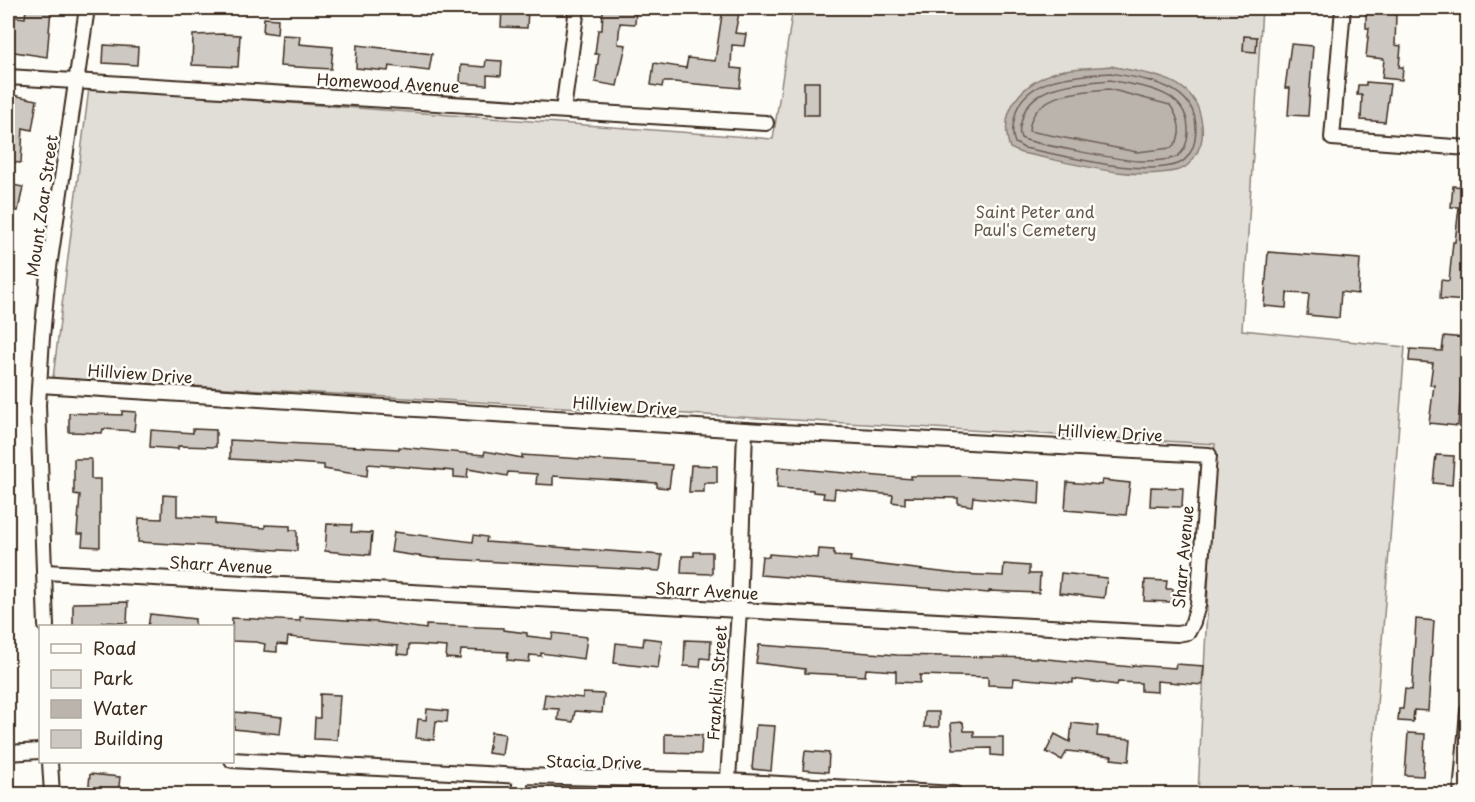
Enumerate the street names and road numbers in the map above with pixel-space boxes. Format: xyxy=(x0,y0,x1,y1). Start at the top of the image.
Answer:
street label: Homewood Avenue xyxy=(316,66,460,98)
street label: Mount Zoar Street xyxy=(19,133,63,279)
street label: Hillview Drive xyxy=(87,357,193,389)
street label: Hillview Drive xyxy=(572,389,678,421)
street label: Hillview Drive xyxy=(1057,417,1163,447)
street label: Sharr Avenue xyxy=(1166,504,1198,609)
street label: Sharr Avenue xyxy=(169,549,274,579)
street label: Sharr Avenue xyxy=(655,575,760,605)
street label: Franklin Street xyxy=(700,624,732,741)
street label: Stacia Drive xyxy=(546,748,643,774)

